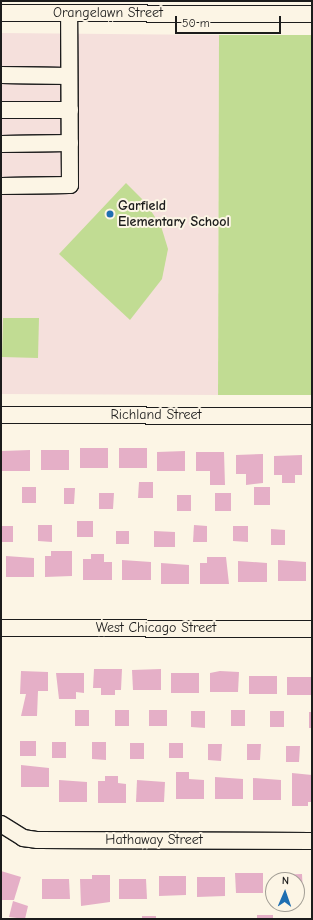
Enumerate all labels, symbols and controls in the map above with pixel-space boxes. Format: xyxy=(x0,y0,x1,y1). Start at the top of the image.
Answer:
street label: Orangelawn Street xyxy=(53,5,163,21)
scale bar xyxy=(177,8,283,34)
text: 50 m xyxy=(182,16,210,30)
place label: Garfield Elementary School xyxy=(118,198,230,230)
marker: Garfield Elementary School xyxy=(105,209,115,219)
street label: Richland Street xyxy=(111,407,201,423)
street label: West Chicago Street xyxy=(96,620,216,636)
street label: Hathaway Street xyxy=(105,832,203,848)
north arrow xyxy=(265,872,305,912)
text: N xyxy=(282,874,289,887)

